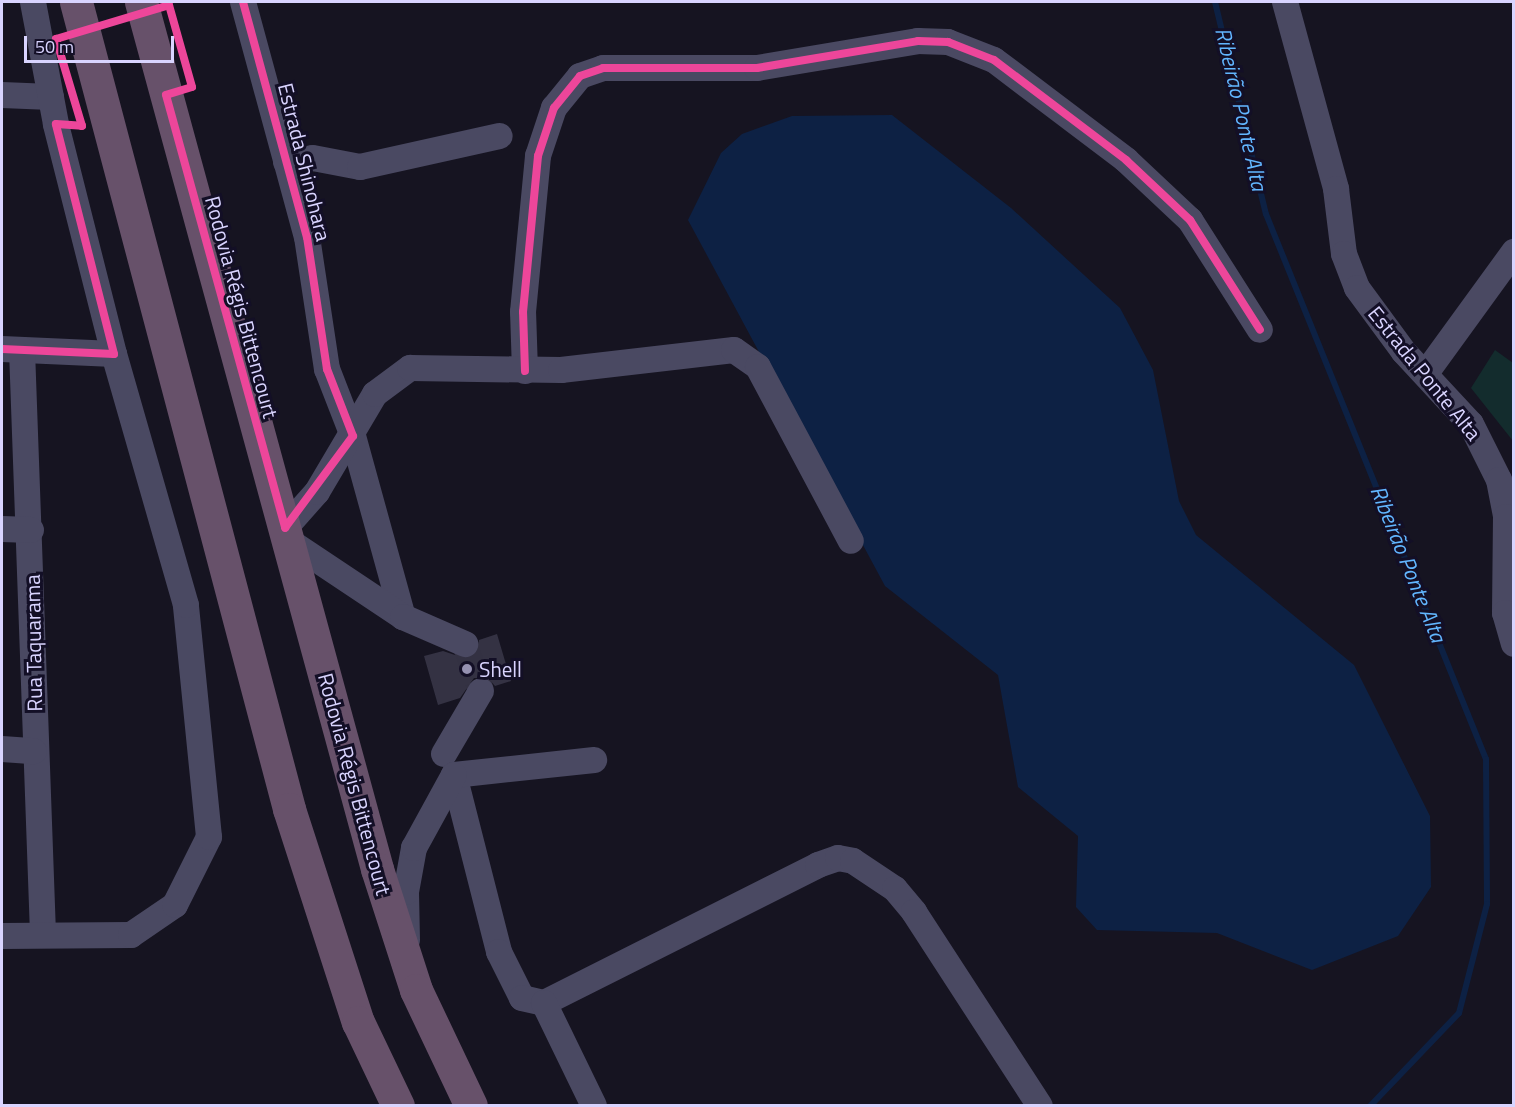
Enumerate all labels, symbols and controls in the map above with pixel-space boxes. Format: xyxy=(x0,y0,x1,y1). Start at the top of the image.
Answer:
scale bar xyxy=(27,24,177,62)
water label: Ribeirão Ponte Alta xyxy=(1209,25,1273,193)
text: 50 m xyxy=(35,33,74,60)
street label: Estrada Shinohara xyxy=(273,80,337,244)
street label: Rodovia Régis Bittencourt xyxy=(200,193,284,421)
street label: Estrada Ponte Alta xyxy=(1363,301,1487,445)
water label: Ribeirão Ponte Alta xyxy=(1365,482,1451,646)
street label: Rua Taquarama xyxy=(19,574,47,712)
place label: Shell xyxy=(479,656,522,682)
marker: Shell xyxy=(460,662,474,676)
street label: Rodovia Régis Bittencourt xyxy=(313,670,397,898)

